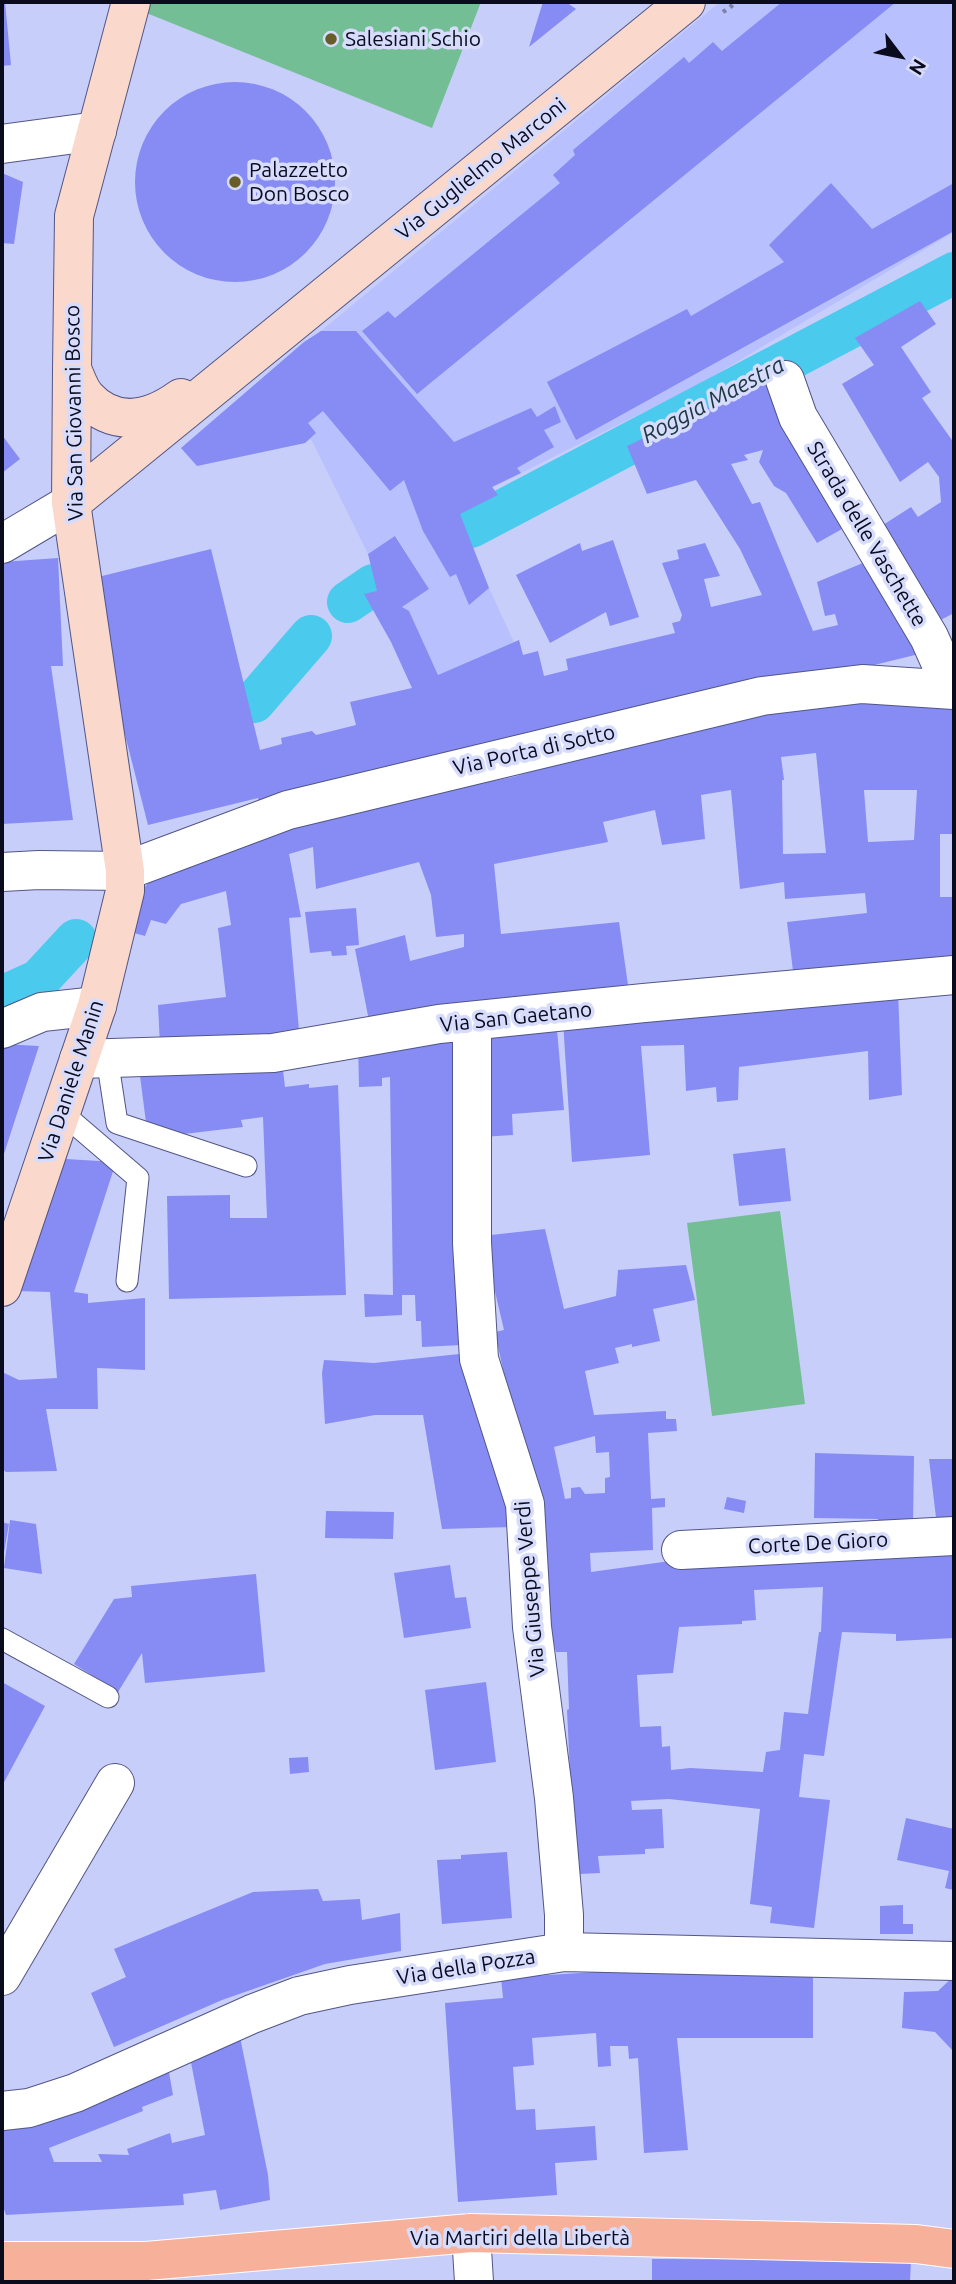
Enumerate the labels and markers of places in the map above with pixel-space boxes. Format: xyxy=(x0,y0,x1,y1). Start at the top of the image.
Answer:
place label: Salesiani Schio xyxy=(345,26,481,52)
marker: Salesiani Schio xyxy=(323,31,339,47)
place label: Palazzetto Don Bosco xyxy=(249,157,350,207)
marker: Palazzetto Don Bosco xyxy=(227,174,243,190)

